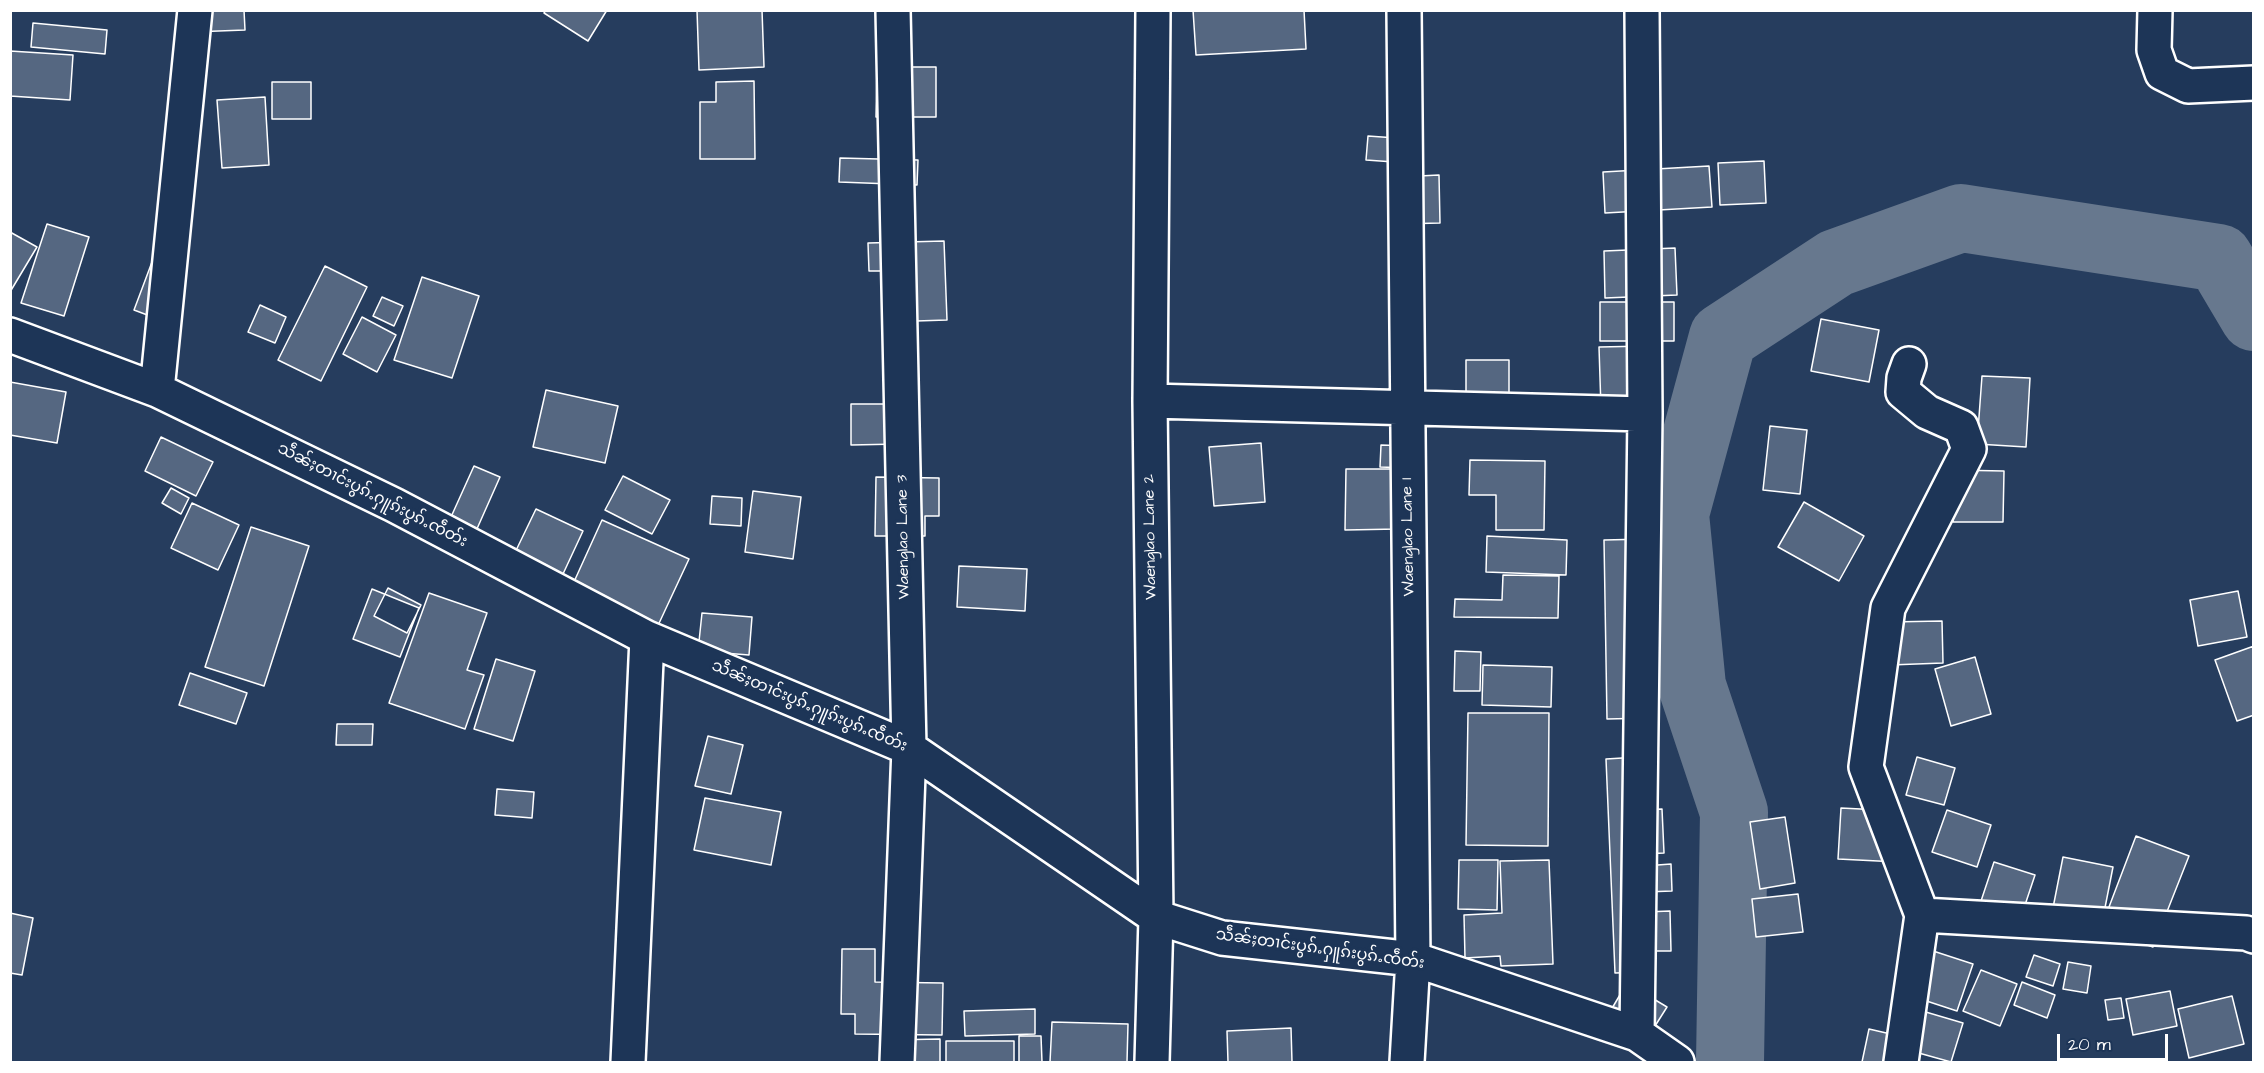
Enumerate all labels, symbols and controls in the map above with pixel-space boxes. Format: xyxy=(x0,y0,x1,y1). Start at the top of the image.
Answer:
street label: သဵၼ်ႈတၢင်းပွၵ်ႉႁူၵ်းပွၵ်ႉၸဵတ်း xyxy=(274,440,470,552)
street label: Waenglao Lane 2 xyxy=(1140,474,1162,600)
street label: Waenglao Lane 3 xyxy=(893,475,915,599)
street label: Waenglao Lane 1 xyxy=(1398,478,1420,596)
street label: သဵၼ်ႈတၢင်းပွၵ်ႉႁူၵ်းပွၵ်ႉၸဵတ်း xyxy=(708,657,910,757)
street label: သဵၼ်ႈတၢင်းပွၵ်ႉႁူၵ်းပွၵ်ႉၸဵတ်း xyxy=(1214,926,1426,974)
scale bar xyxy=(2060,1022,2171,1060)
text: 20 m xyxy=(2068,1032,2111,1057)

